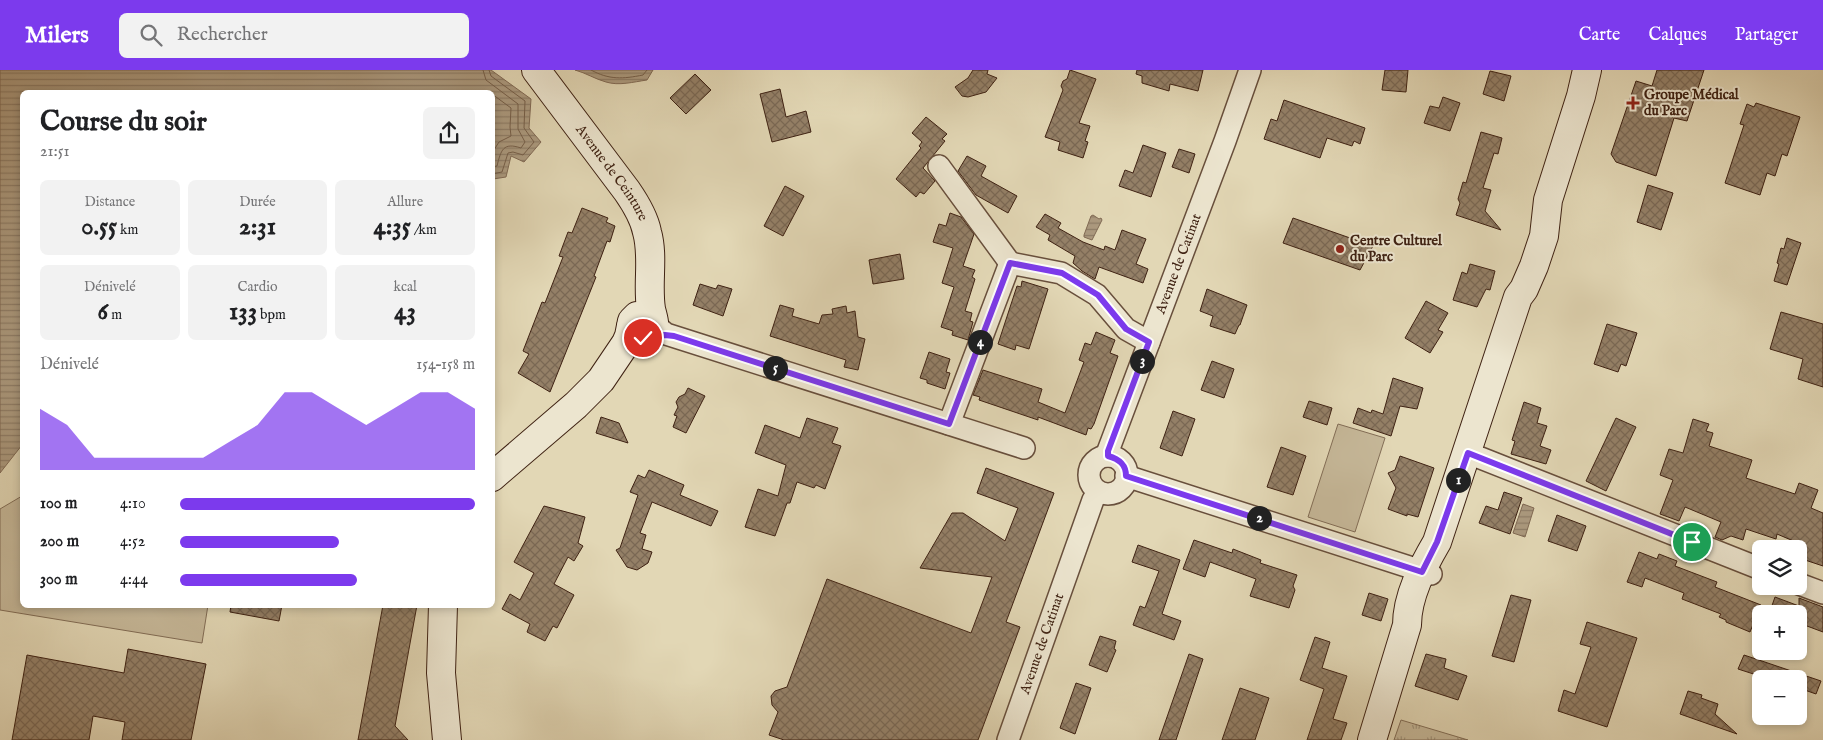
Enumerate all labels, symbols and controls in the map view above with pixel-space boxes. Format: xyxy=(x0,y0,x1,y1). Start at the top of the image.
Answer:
search box xyxy=(119,13,469,58)
text: Milers xyxy=(25,20,89,51)
icon: search xyxy=(137,21,165,49)
text: Rechercher xyxy=(177,23,268,47)
text: Carte xyxy=(1579,24,1620,47)
text: Calques xyxy=(1648,24,1707,47)
text: Partager xyxy=(1735,24,1798,47)
place label: Groupe Médical du Parc xyxy=(1644,86,1740,120)
marker: Groupe Médical du Parc xyxy=(1626,96,1640,110)
text: Course du soir xyxy=(40,105,207,140)
button: share xyxy=(423,107,475,159)
street label: Avenue de Ceinture xyxy=(571,120,652,224)
text: 21:51 xyxy=(40,142,69,162)
text: Distance xyxy=(85,193,135,211)
text: Durée xyxy=(239,193,276,211)
text: Allure xyxy=(387,193,423,211)
text: 0.55 xyxy=(81,211,117,243)
text: 2:31 xyxy=(239,211,276,243)
text: 4:35 xyxy=(373,211,411,243)
street label: Avenue de Catinat xyxy=(1151,211,1206,318)
text: km xyxy=(117,221,138,239)
text: /km xyxy=(411,221,437,239)
place label: Centre Culturel du Parc xyxy=(1350,232,1443,266)
marker: Centre Culturel du Parc xyxy=(1334,243,1346,255)
text: Dénivelé xyxy=(84,278,136,296)
text: Cardio xyxy=(238,278,277,296)
text: kcal xyxy=(393,278,417,296)
text: 6 xyxy=(98,296,108,328)
text: 133 xyxy=(229,296,257,328)
text: 43 xyxy=(394,296,416,328)
text: m xyxy=(108,306,122,324)
text: bpm xyxy=(257,306,286,324)
pin xyxy=(622,317,664,359)
icon: check xyxy=(629,324,657,352)
pin: 4 xyxy=(968,330,992,354)
text: 4 xyxy=(977,333,984,351)
pin: 3 xyxy=(1130,348,1154,374)
text: 3 xyxy=(1140,352,1145,370)
text: Dénivelé xyxy=(40,355,99,375)
text: 154–158 m xyxy=(416,355,475,375)
pin: 5 xyxy=(762,356,788,380)
text: 5 xyxy=(773,359,778,377)
pin: 1 xyxy=(1446,468,1470,492)
text: 1 xyxy=(1456,471,1461,489)
text: 100 m xyxy=(40,494,77,514)
text: 4:10 xyxy=(120,494,146,514)
pin: 2 xyxy=(1246,506,1272,530)
text: 2 xyxy=(1256,509,1263,527)
pin xyxy=(1671,521,1713,563)
icon: arrive xyxy=(1678,528,1706,556)
text: 200 m xyxy=(40,532,79,552)
text: 4:52 xyxy=(120,532,145,552)
map controls xyxy=(1752,540,1807,725)
button: layers xyxy=(1752,540,1807,595)
text: 300 m xyxy=(40,570,78,590)
text: 4:44 xyxy=(120,570,148,590)
street label: Avenue de Catinat xyxy=(1016,591,1068,698)
button: + xyxy=(1752,605,1807,660)
button: − xyxy=(1752,670,1807,725)

